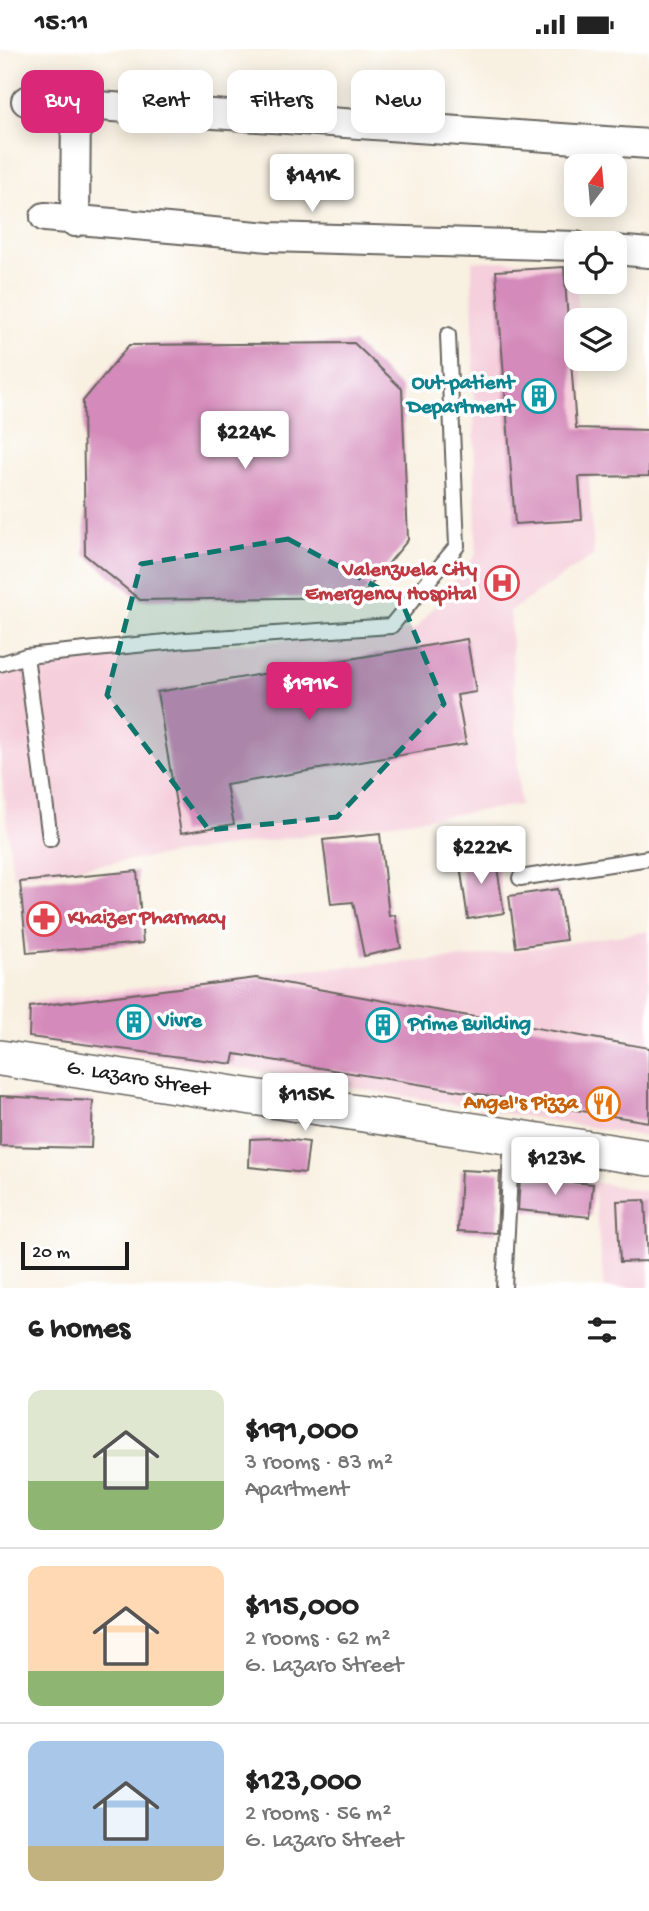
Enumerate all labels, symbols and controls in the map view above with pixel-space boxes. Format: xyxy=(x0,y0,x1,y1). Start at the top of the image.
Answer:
text: 15:11 xyxy=(35,9,88,40)
chip: Buy xyxy=(21,70,104,133)
chip: Rent xyxy=(118,70,213,133)
chip: Filters xyxy=(227,70,337,133)
chip: New xyxy=(351,70,445,133)
north arrow xyxy=(564,154,626,217)
map controls xyxy=(564,154,627,371)
pin: $141K xyxy=(263,155,361,214)
text: $141K xyxy=(286,163,338,190)
button: locate xyxy=(564,231,627,294)
button: layers xyxy=(564,308,627,371)
place label: Out-patient Department xyxy=(405,372,516,421)
building icon: Out-patient Department xyxy=(520,377,558,415)
pin: $224K xyxy=(196,411,294,471)
text: $224K xyxy=(217,420,273,447)
place label: Valenzuela City Emergency Hospital xyxy=(305,559,478,608)
hospital icon: Valenzuela City Emergency Hospital xyxy=(483,564,521,602)
pin: $191K xyxy=(260,663,358,722)
text: $191K xyxy=(282,671,336,698)
pin: $222K xyxy=(432,827,530,886)
text: $222K xyxy=(453,835,509,862)
pharmacy icon: Khaizer Pharmacy xyxy=(25,900,63,938)
place label: Khaizer Pharmacy xyxy=(67,907,226,932)
building icon: Vivre xyxy=(115,1003,153,1041)
building icon: Prime Building xyxy=(364,1006,402,1044)
place label: Vivre xyxy=(157,1010,203,1035)
place label: Prime Building xyxy=(407,1013,531,1038)
street label: G. Lazaro Street xyxy=(65,1056,214,1104)
pin: $115K xyxy=(256,1073,354,1133)
text: $115K xyxy=(278,1082,332,1109)
restaurant icon: Angel's Pizza xyxy=(584,1085,622,1123)
place label: Angel's Pizza xyxy=(463,1092,579,1117)
pin: $123K xyxy=(506,1137,604,1197)
text: $123K xyxy=(527,1146,583,1173)
scale bar xyxy=(21,1239,130,1271)
text: 20 m xyxy=(32,1242,70,1265)
icon: filters xyxy=(583,1311,621,1349)
text: 6 homes xyxy=(28,1313,130,1348)
text: $191,000 xyxy=(245,1415,358,1450)
icon: home xyxy=(84,1418,168,1502)
text: 3 rooms · 83 m² xyxy=(245,1450,393,1477)
text: Apartment xyxy=(245,1477,349,1504)
text: $115,000 xyxy=(245,1591,359,1626)
icon: home xyxy=(84,1594,168,1678)
text: 2 rooms · 62 m² xyxy=(245,1626,390,1653)
text: G. Lazaro Street xyxy=(245,1653,403,1680)
text: $123,000 xyxy=(245,1766,361,1801)
icon: home xyxy=(84,1769,168,1853)
text: 2 rooms · 56 m² xyxy=(245,1801,391,1828)
text: G. Lazaro Street xyxy=(245,1828,403,1855)

